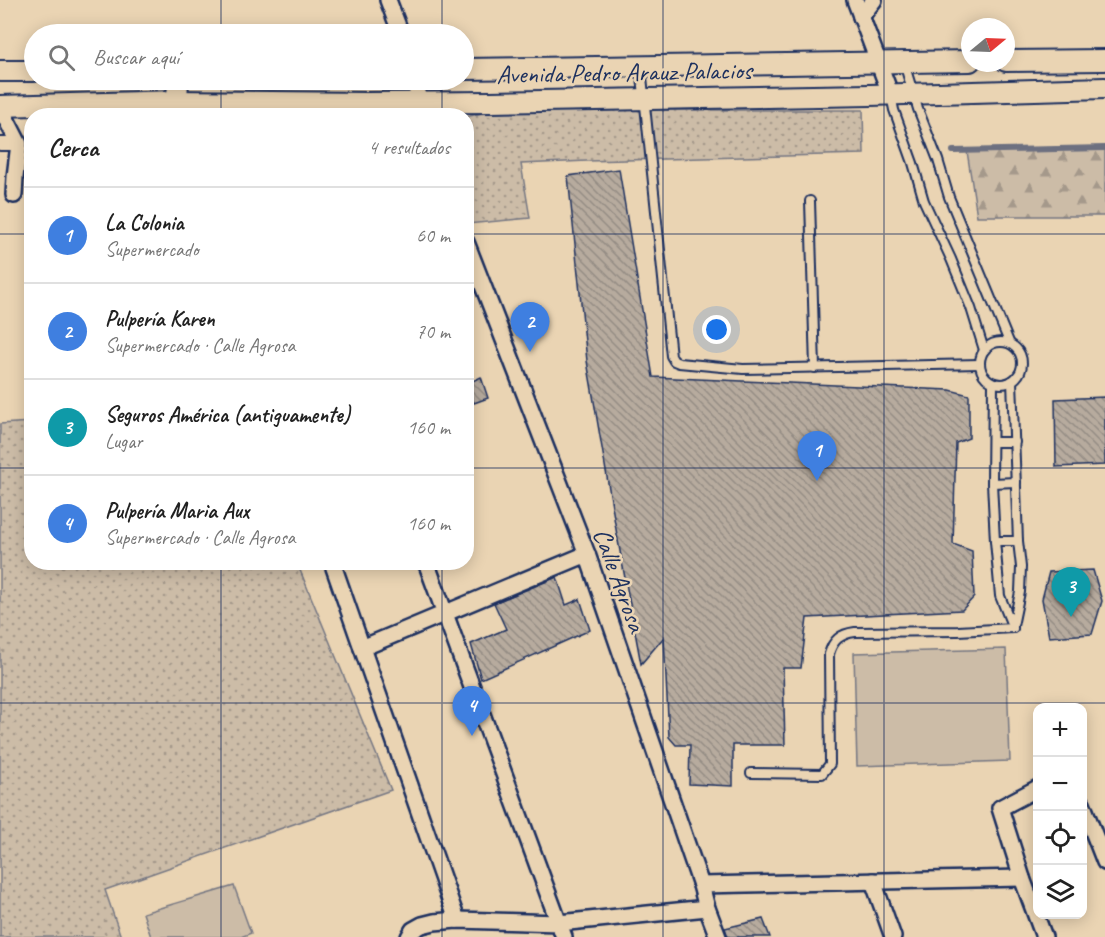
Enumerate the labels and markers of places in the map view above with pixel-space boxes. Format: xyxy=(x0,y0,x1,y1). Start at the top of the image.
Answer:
pin: 2 xyxy=(510,302,550,352)
pin: 1 xyxy=(798,432,836,481)
pin: 3 xyxy=(1052,568,1090,617)
pin: 4 xyxy=(452,686,492,736)

